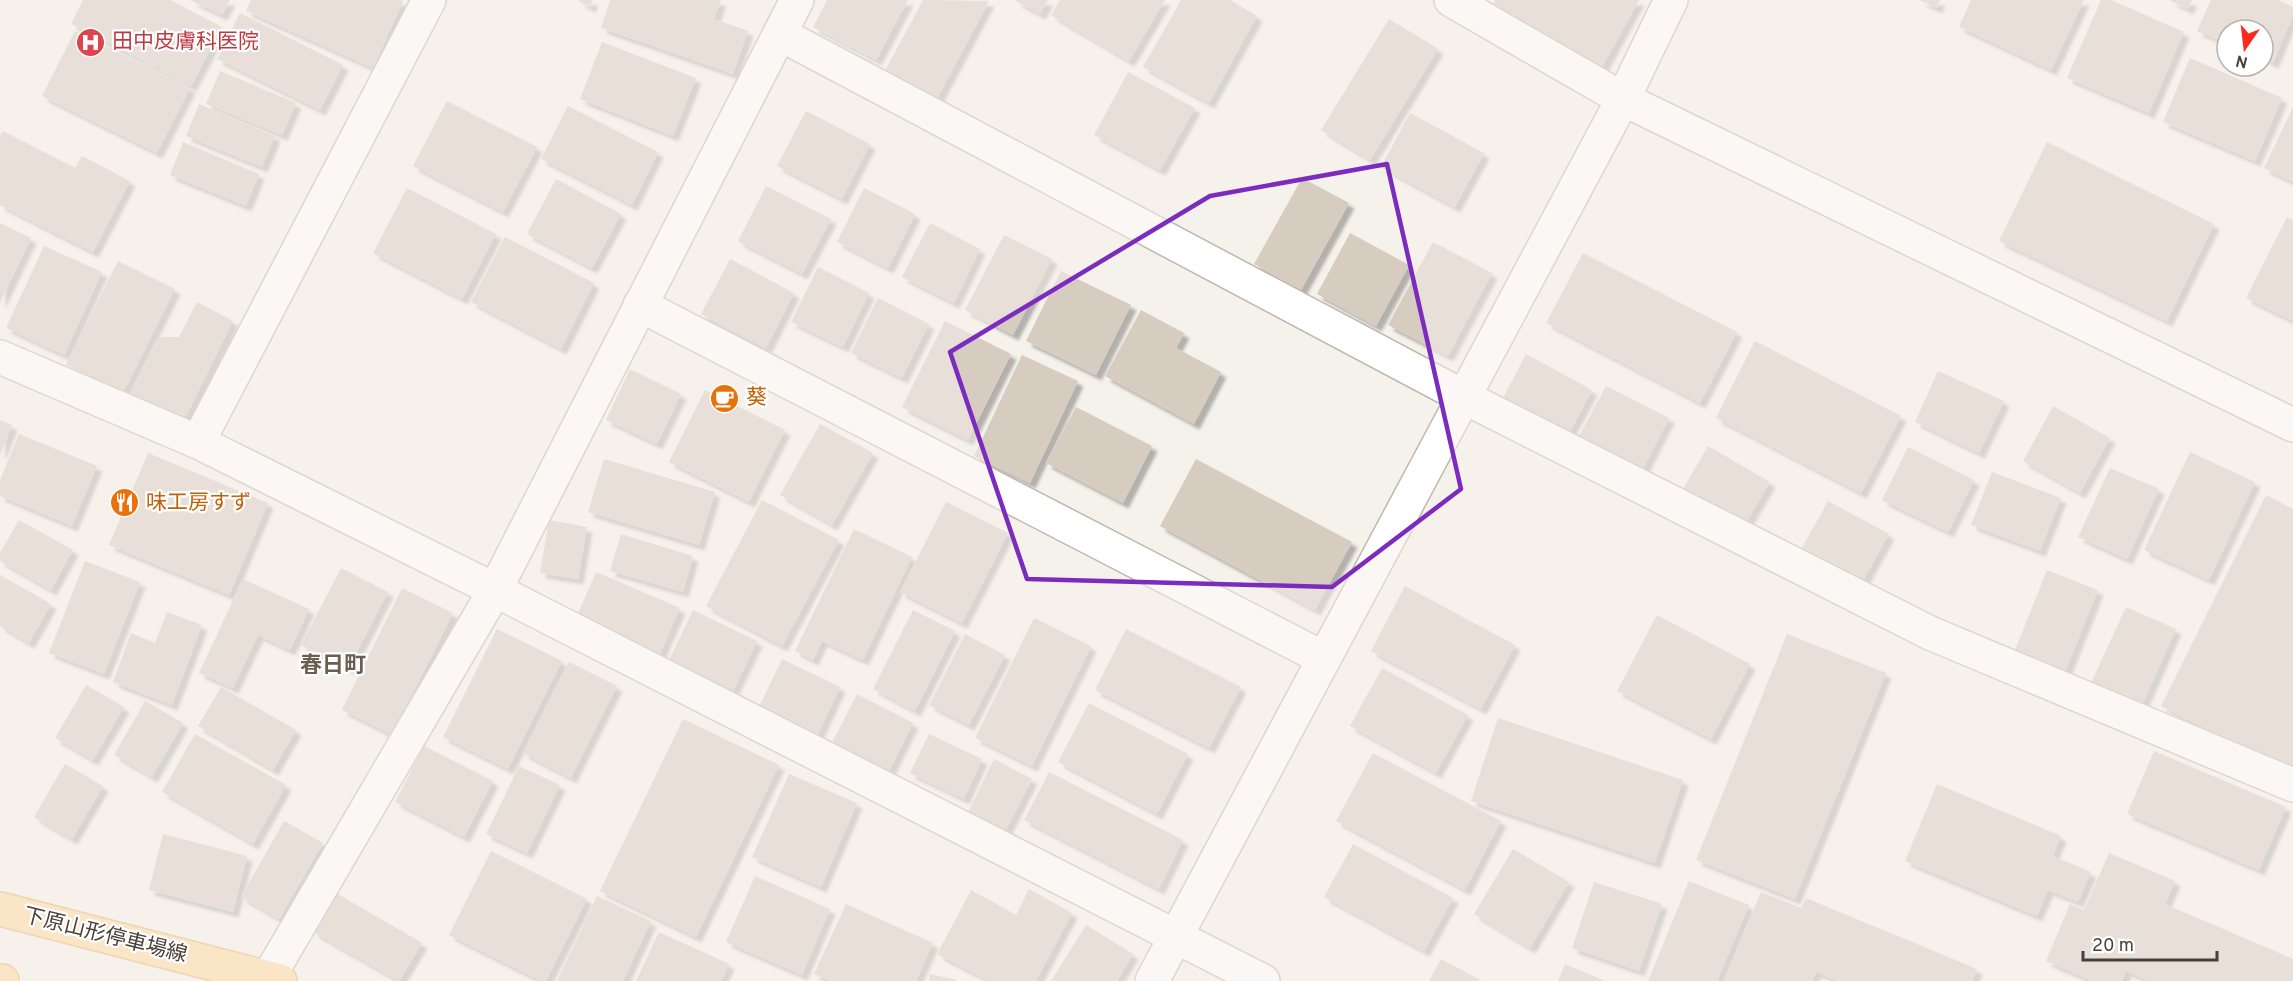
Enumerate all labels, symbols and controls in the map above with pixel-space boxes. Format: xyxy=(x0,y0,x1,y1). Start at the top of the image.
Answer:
north arrow xyxy=(2215,18,2275,78)
hospital icon: 田中皮膚科医院 xyxy=(75,26,107,58)
place label: 田中皮膚科医院 xyxy=(112,29,259,56)
text: N xyxy=(2234,50,2250,72)
cafe icon: 葵 xyxy=(709,382,741,414)
place label: 葵 xyxy=(746,385,767,412)
restaurant icon: 味工房すず xyxy=(109,487,141,519)
place label: 味工房すず xyxy=(146,490,251,517)
district label: 春日町 xyxy=(300,653,366,680)
street label: 下原山形停車場線 xyxy=(20,903,190,969)
scale bar xyxy=(2083,924,2216,962)
text: 20 m xyxy=(2092,935,2134,958)

